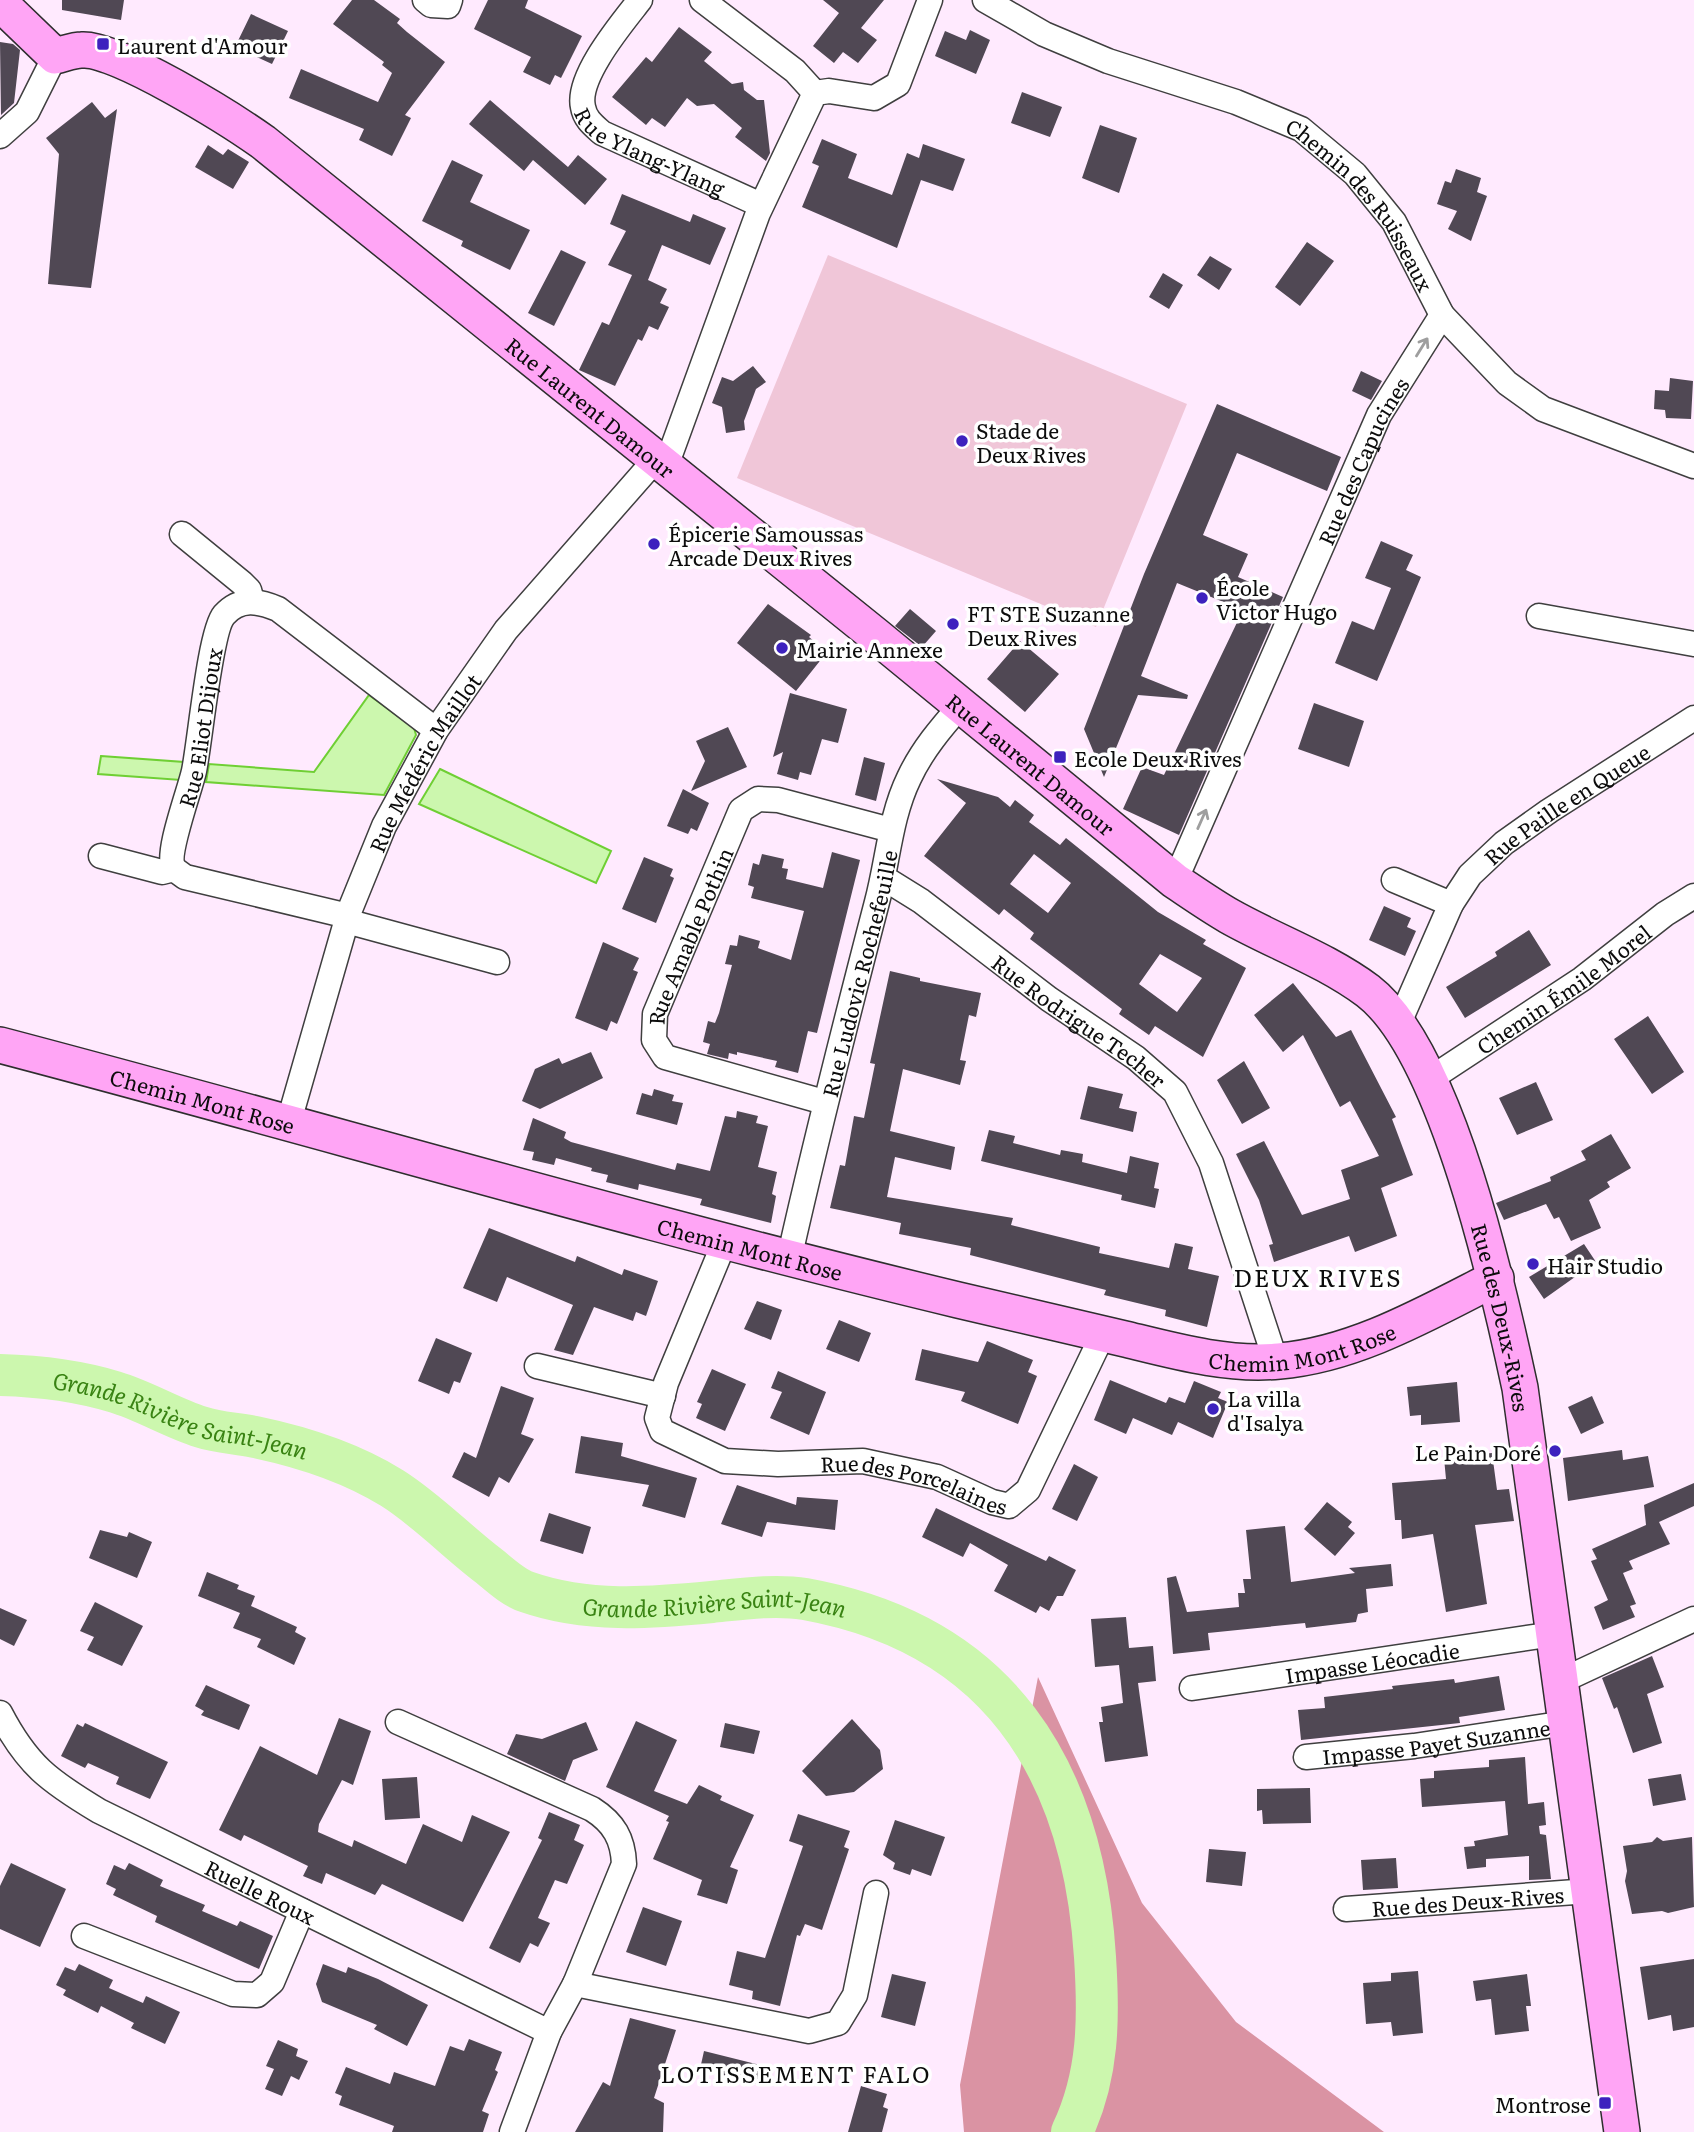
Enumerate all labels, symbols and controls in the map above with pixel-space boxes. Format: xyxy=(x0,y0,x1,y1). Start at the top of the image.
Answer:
place label: Laurent d'Amour xyxy=(117,29,288,60)
marker: Laurent d'Amour xyxy=(95,36,111,52)
street label: Rue Ylang-Ylang xyxy=(568,102,731,203)
street label: Chemin des Ruisseaux xyxy=(1282,109,1442,296)
street label: Rue Laurent Damour xyxy=(500,328,682,484)
one-way arrow xyxy=(1415,337,1429,357)
street label: Rue des Capucines xyxy=(1309,371,1415,550)
place label: Stade de Deux Rives xyxy=(976,414,1086,469)
marker: Stade de Deux Rives xyxy=(954,433,970,449)
place label: Épicerie Samoussas Arcade Deux Rives xyxy=(668,517,863,572)
marker: Épicerie Samoussas Arcade Deux Rives xyxy=(646,536,662,552)
place label: École Victor Hugo xyxy=(1216,571,1337,626)
marker: École Victor Hugo xyxy=(1194,590,1210,606)
place label: FT STE Suzanne Deux Rives xyxy=(967,597,1130,652)
marker: FT STE Suzanne Deux Rives xyxy=(945,616,961,632)
place label: Mairie Annexe xyxy=(796,633,943,664)
marker: Mairie Annexe xyxy=(774,640,790,656)
street label: Rue Eliot Dijoux xyxy=(169,645,228,811)
street label: Rue Médéric Maillot xyxy=(360,666,487,856)
street label: Rue Laurent Damour xyxy=(941,685,1122,842)
street label: Rue Paille en Queue xyxy=(1476,735,1655,871)
place label: Ecole Deux Rives xyxy=(1074,742,1242,773)
marker: Ecole Deux Rives xyxy=(1052,749,1068,765)
one-way arrow xyxy=(1196,809,1209,830)
street label: Rue Amable Pothin xyxy=(639,842,739,1026)
street label: Rue Ludovic Rochefeuille xyxy=(812,847,903,1100)
street label: Chemin Émile Morel xyxy=(1469,916,1657,1060)
street label: Rue Rodrigue Techer xyxy=(986,946,1174,1094)
street label: Chemin Mont Rose xyxy=(107,1060,299,1140)
street label: Chemin Mont Rose xyxy=(654,1209,846,1287)
street label: Rue des Deux-Rives xyxy=(1465,1219,1539,1414)
place label: Hair Studio xyxy=(1547,1249,1663,1280)
marker: Hair Studio xyxy=(1525,1256,1541,1272)
district label: DEUX RIVES xyxy=(1234,1259,1402,1294)
street label: Chemin Mont Rose xyxy=(1207,1314,1400,1377)
water label: Grande Rivière Saint-Jean xyxy=(51,1362,313,1467)
place label: La villa d'Isalya xyxy=(1227,1382,1304,1437)
marker: La villa d'Isalya xyxy=(1205,1401,1221,1417)
place label: Le Pain Doré xyxy=(1415,1436,1541,1467)
marker: Le Pain Doré xyxy=(1547,1443,1563,1459)
street label: Rue des Porcelaines xyxy=(820,1446,1010,1521)
water label: Grande Rivière Saint-Jean xyxy=(581,1580,851,1625)
street label: Impasse Léocadie xyxy=(1283,1633,1461,1689)
street label: Impasse Payet Suzanne xyxy=(1320,1710,1552,1771)
street label: Ruelle Roux xyxy=(200,1850,321,1931)
street label: Rue des Deux-Rives xyxy=(1370,1877,1565,1923)
district label: LOTISSEMENT FALO xyxy=(661,2056,931,2090)
place label: Montrose xyxy=(1495,2088,1591,2119)
marker: Montrose xyxy=(1597,2095,1613,2111)

